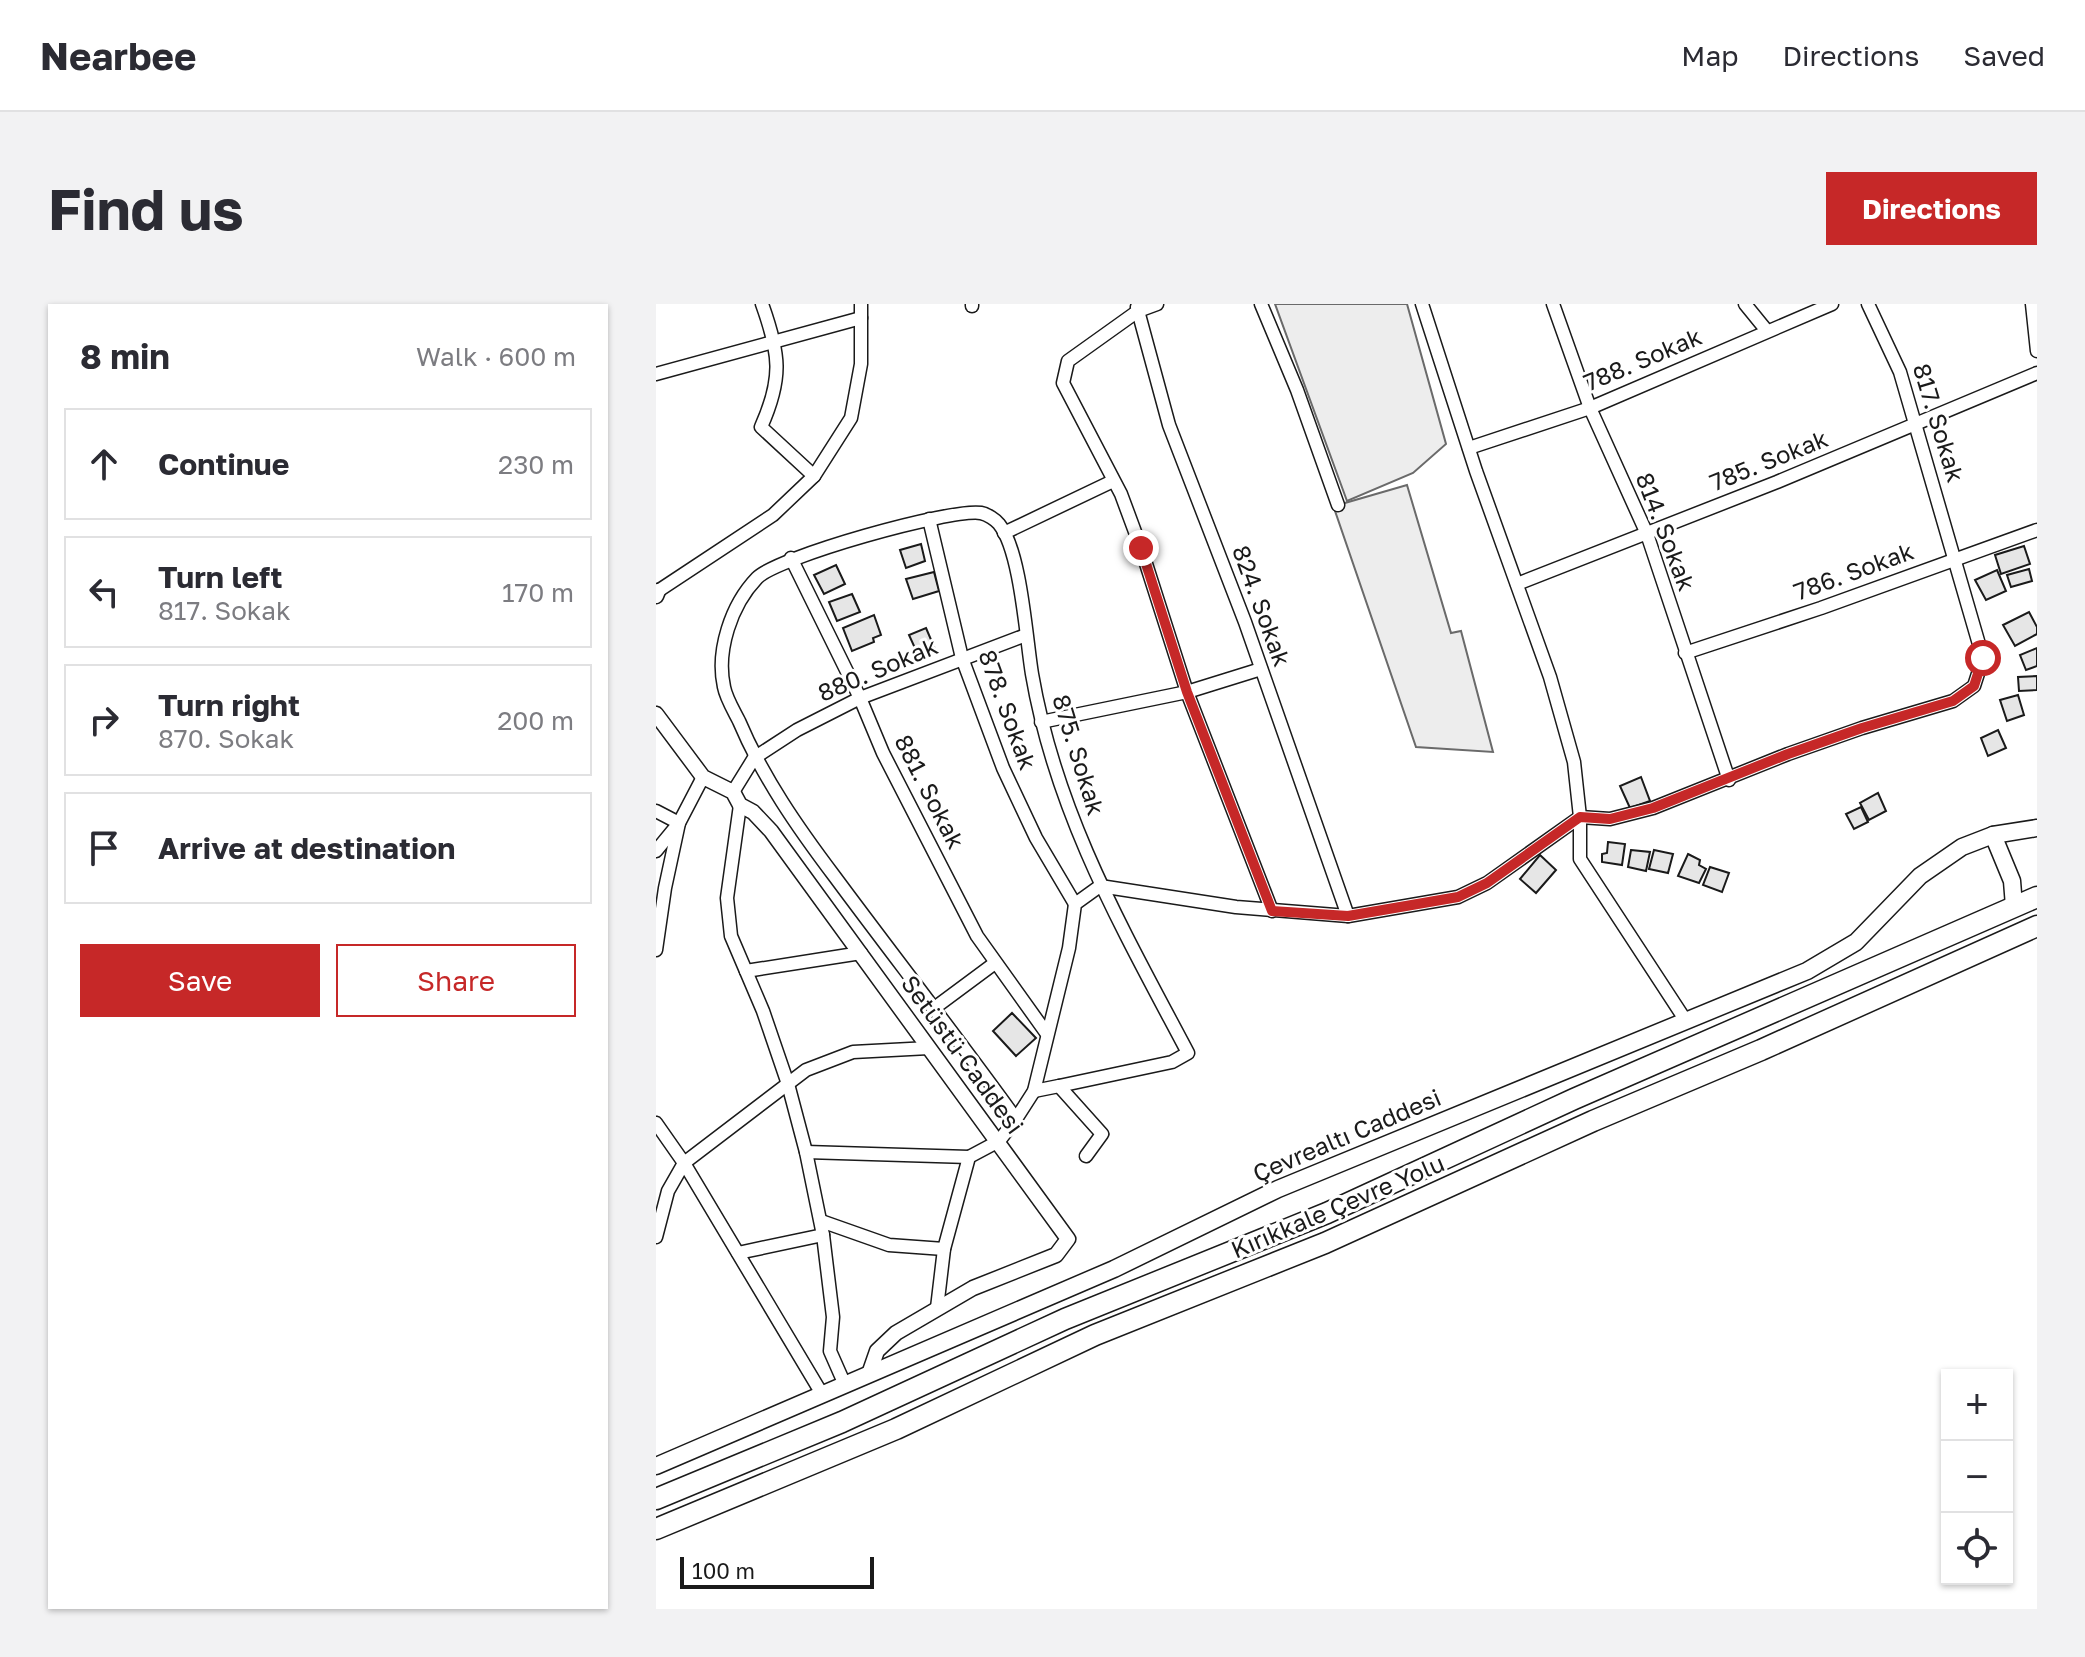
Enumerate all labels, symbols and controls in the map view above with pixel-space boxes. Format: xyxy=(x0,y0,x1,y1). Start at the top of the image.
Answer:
text: Nearbee xyxy=(40,33,196,78)
text: Map xyxy=(1681,39,1738,72)
text: Directions xyxy=(1782,39,1919,72)
text: Saved xyxy=(1963,39,2045,72)
button: Directions xyxy=(1826,172,2037,245)
text: Find us xyxy=(48,175,244,242)
street label: 788. Sokak xyxy=(1579,321,1706,396)
text: 8 min xyxy=(80,336,170,376)
text: Walk · 600 m xyxy=(416,341,576,372)
street label: 817. Sokak xyxy=(1908,360,1971,485)
street label: 785. Sokak xyxy=(1705,423,1832,496)
icon: ahead xyxy=(82,442,126,486)
text: Continue xyxy=(158,446,289,482)
text: 230 m xyxy=(498,449,574,480)
street label: 814. Sokak xyxy=(1631,468,1702,595)
route end xyxy=(1123,530,1159,566)
street label: 786. Sokak xyxy=(1790,536,1917,606)
street label: 824. Sokak xyxy=(1227,541,1298,670)
text: Turn left xyxy=(158,559,283,595)
icon: left xyxy=(82,570,126,614)
text: 170 m xyxy=(502,577,574,608)
text: 817. Sokak xyxy=(158,595,291,626)
street label: 880. Sokak xyxy=(813,630,942,707)
route start xyxy=(1965,640,2001,676)
street label: 878. Sokak xyxy=(973,646,1043,773)
text: Turn right xyxy=(158,687,300,723)
street label: 875. Sokak xyxy=(1047,691,1112,818)
icon: right xyxy=(82,698,126,742)
text: 200 m xyxy=(497,705,574,736)
text: 870. Sokak xyxy=(158,723,294,754)
street label: 881. Sokak xyxy=(889,729,971,853)
icon: arrive xyxy=(82,826,126,870)
text: Arrive at destination xyxy=(158,830,455,866)
button: Save xyxy=(80,944,320,1017)
button: Share xyxy=(336,944,576,1017)
street label: Setüstü Caddesi xyxy=(896,969,1030,1139)
street label: Çevrealtı Caddesi xyxy=(1248,1082,1445,1187)
street label: Kırıkkale Çevre Yolu xyxy=(1226,1148,1448,1264)
map controls xyxy=(1941,1369,2013,1585)
button: + xyxy=(1941,1369,2013,1441)
button: − xyxy=(1941,1441,2013,1513)
button: locate xyxy=(1941,1513,2013,1585)
scale bar xyxy=(680,1553,874,1589)
text: 100 m xyxy=(692,1557,755,1584)

